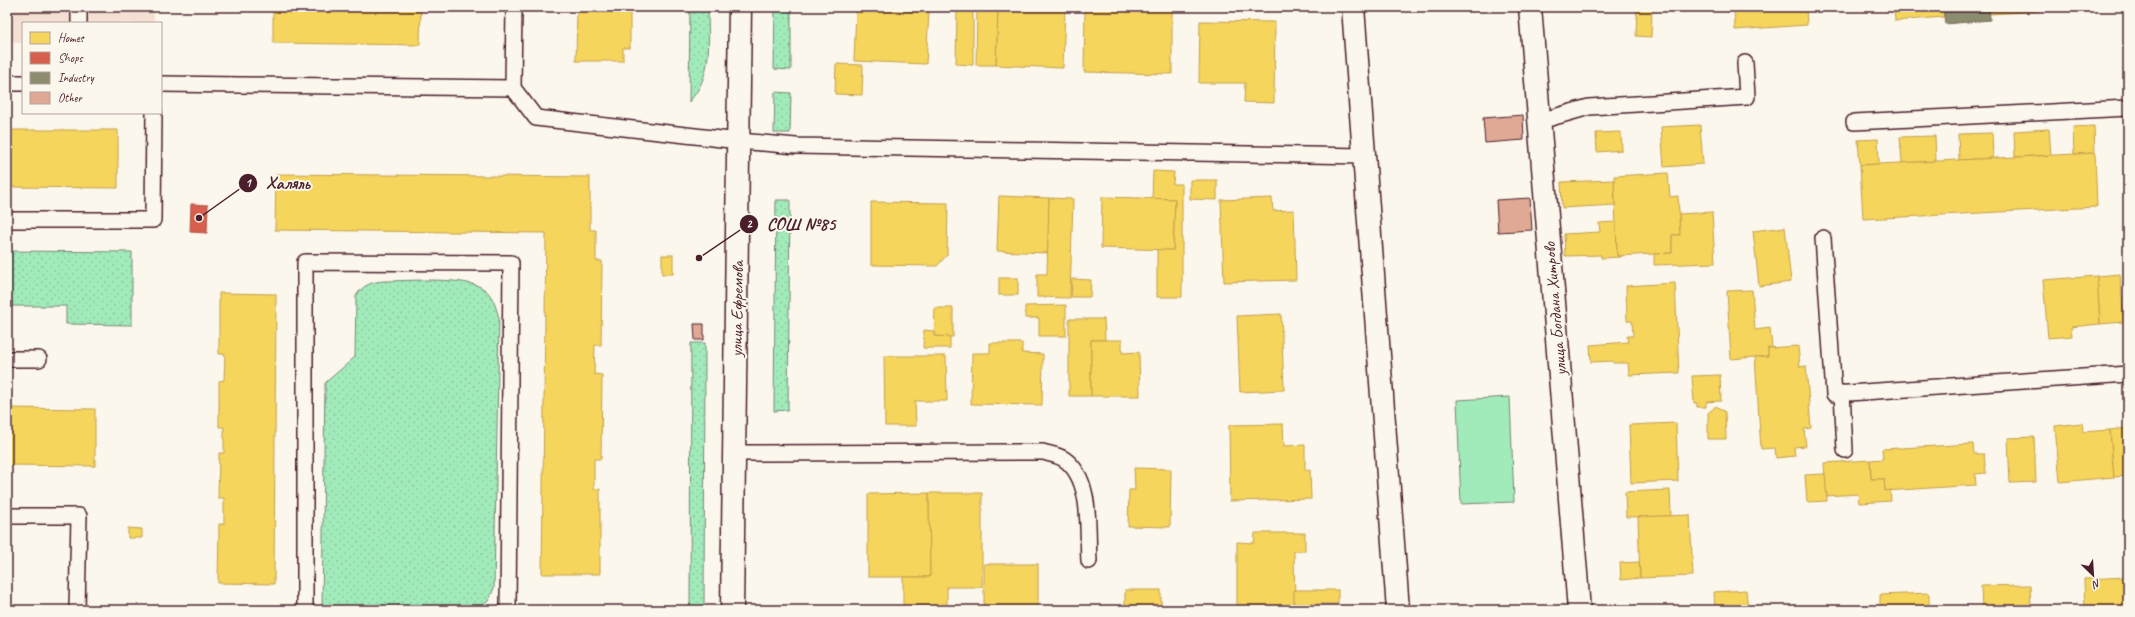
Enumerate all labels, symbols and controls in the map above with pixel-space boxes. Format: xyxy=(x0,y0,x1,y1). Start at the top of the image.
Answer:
legend xyxy=(22,22,162,114)
text: Homes xyxy=(58,30,85,46)
text: Shops xyxy=(58,50,83,66)
text: Industry xyxy=(58,70,95,86)
text: Other xyxy=(58,90,84,106)
callout: Халяль xyxy=(238,168,318,198)
text: Халяль xyxy=(266,172,312,194)
text: 1 xyxy=(245,175,252,191)
callout: СОШ №85 xyxy=(739,209,844,239)
text: СОШ №85 xyxy=(767,213,838,235)
text: 2 xyxy=(746,216,753,232)
street label: улица Богдана Хитрово xyxy=(1539,240,1571,378)
street label: улица Ефремова xyxy=(726,259,748,358)
north arrow xyxy=(2073,555,2113,595)
text: N xyxy=(2089,576,2103,593)

